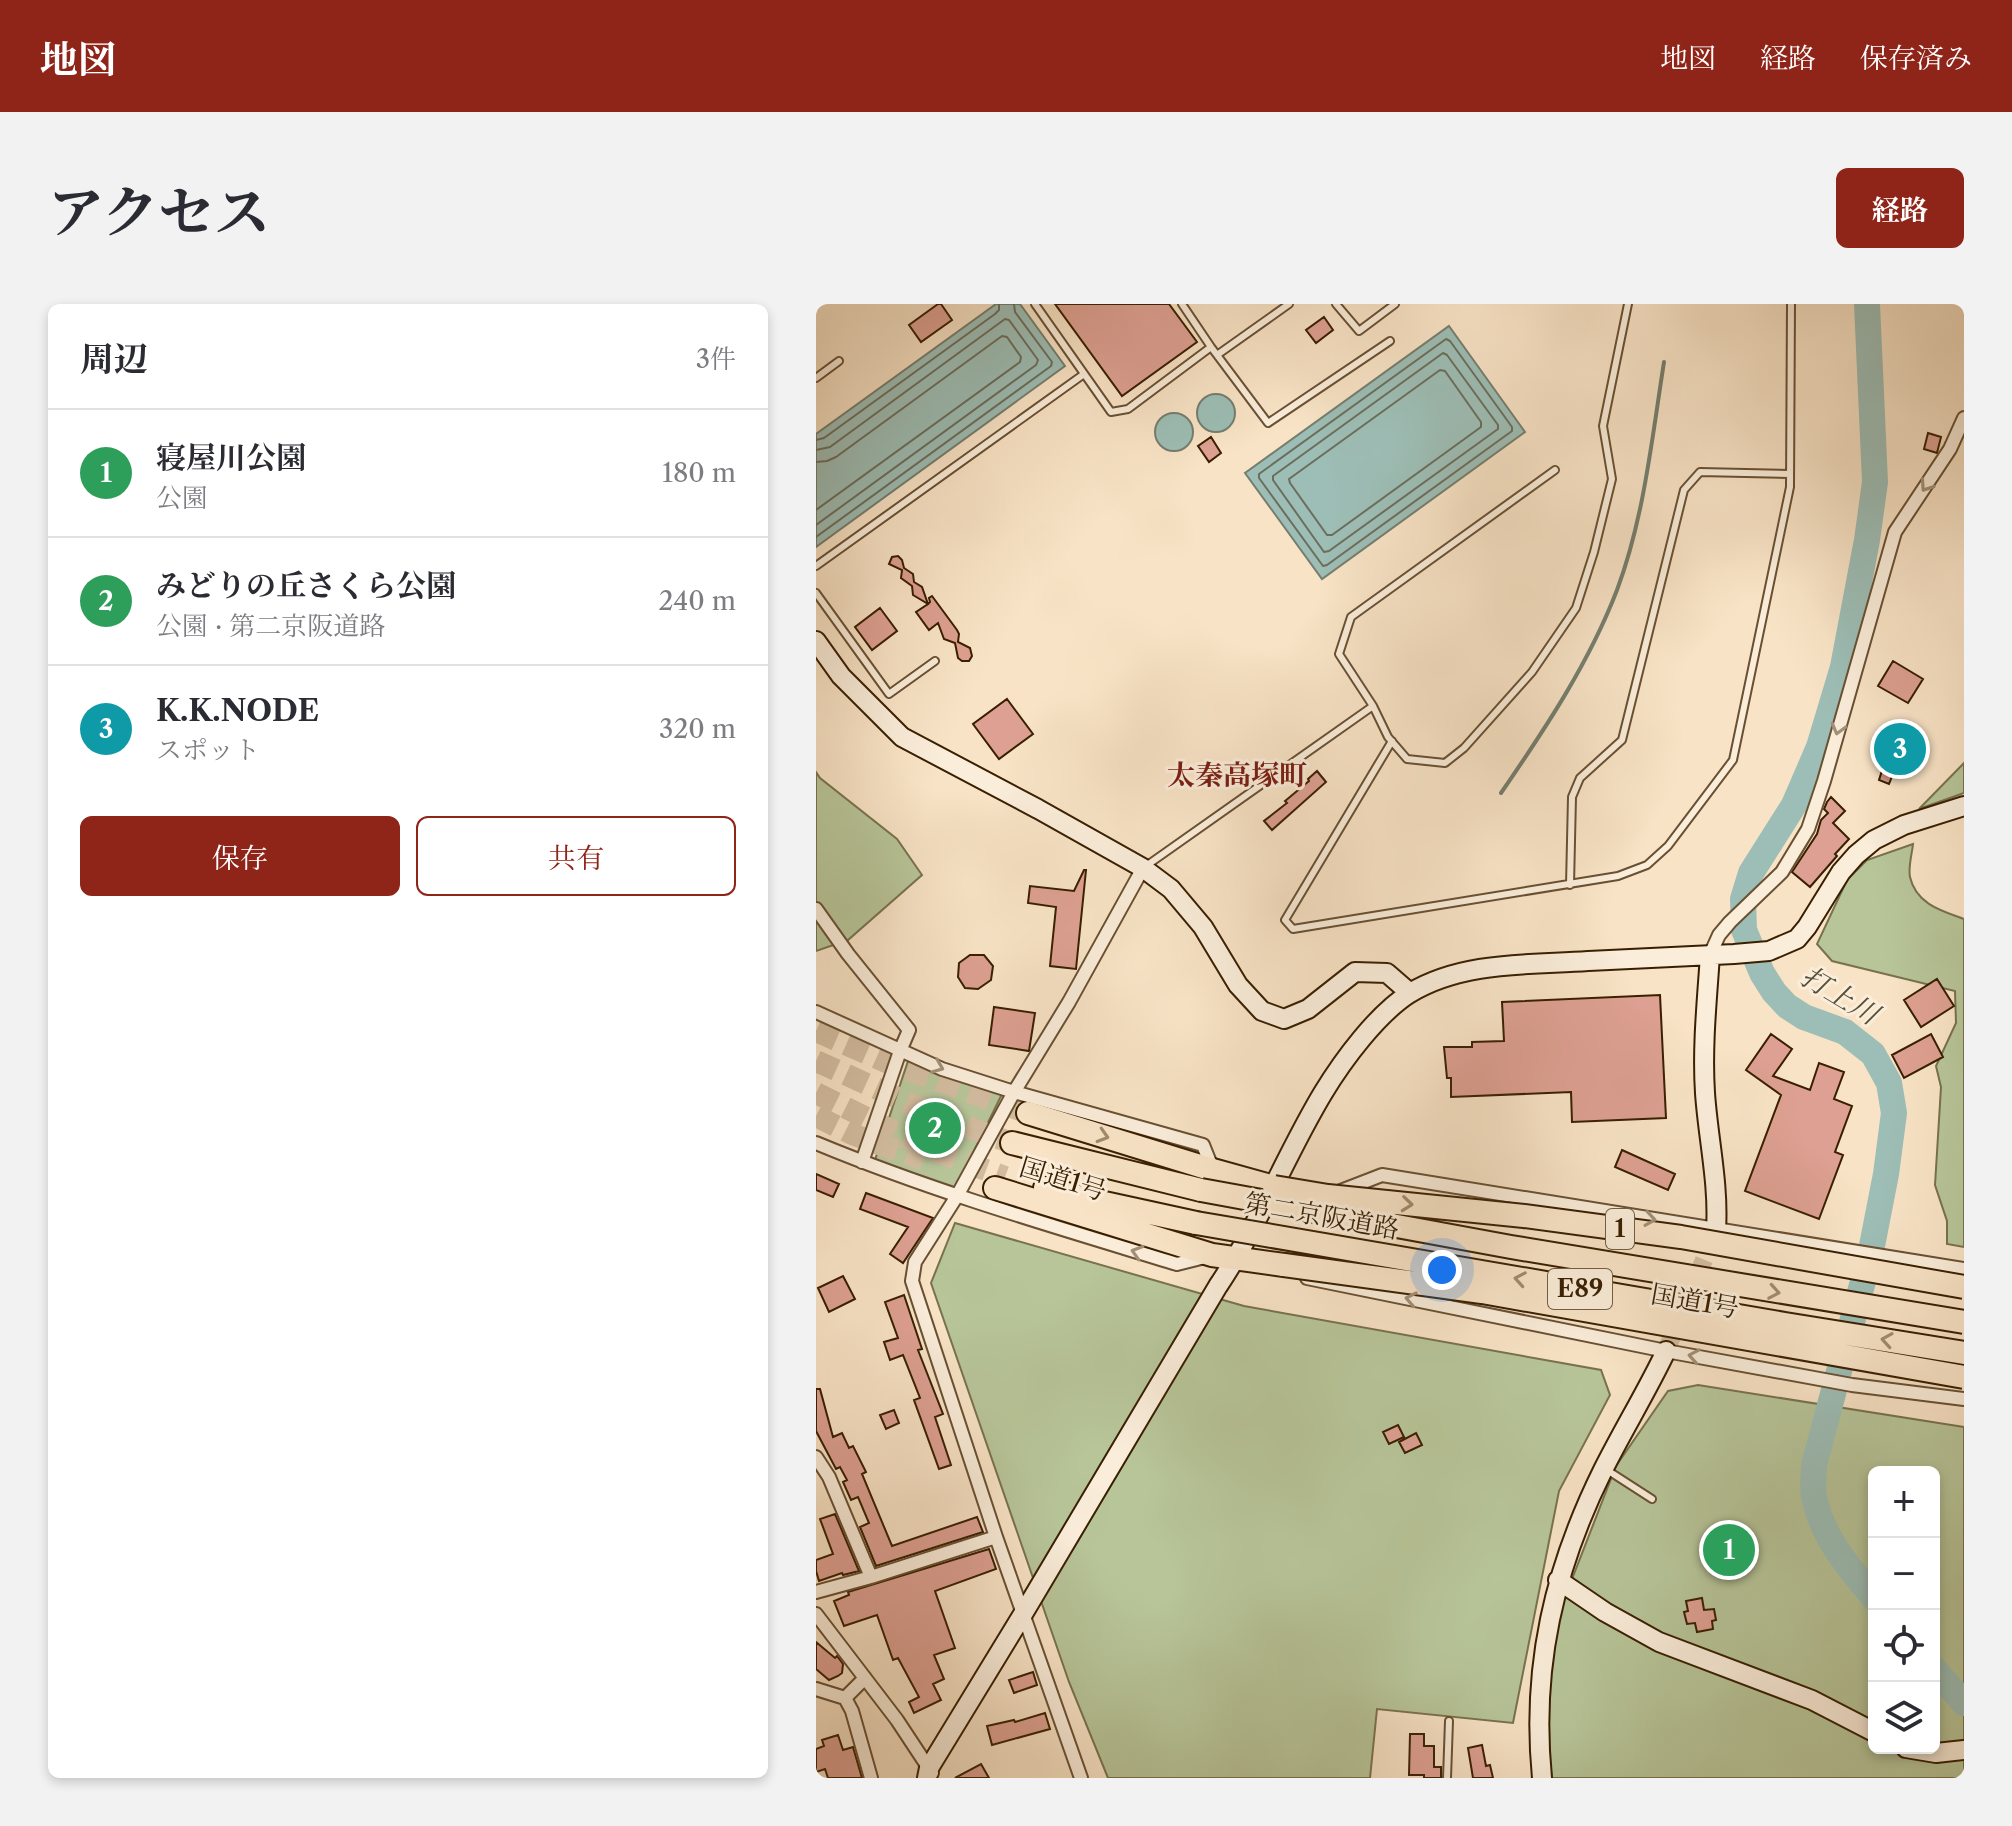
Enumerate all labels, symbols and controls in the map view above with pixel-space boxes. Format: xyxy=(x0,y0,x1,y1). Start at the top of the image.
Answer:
text: 地図 xyxy=(40,36,116,83)
text: 地図 xyxy=(1660,41,1716,75)
text: 経路 xyxy=(1760,41,1816,75)
text: 保存済み xyxy=(1860,41,1972,75)
button: 経路 xyxy=(1836,168,1964,248)
text: アクセス xyxy=(48,178,270,247)
text: 周辺 xyxy=(80,338,148,380)
text: 3件 xyxy=(696,343,736,375)
text: 寝屋川公園 xyxy=(156,439,306,476)
text: 1 xyxy=(100,457,112,489)
text: 180 m xyxy=(662,457,736,489)
one-way arrow xyxy=(1920,477,1935,492)
text: 公園 xyxy=(156,482,208,514)
text: みどりの丘さくら公園 xyxy=(156,567,456,604)
text: 2 xyxy=(98,585,114,617)
text: 240 m xyxy=(658,585,736,617)
text: 公園 · 第二京阪道路 xyxy=(156,610,385,642)
text: K.K.NODE xyxy=(156,692,319,729)
text: 3 xyxy=(99,713,113,745)
text: 320 m xyxy=(659,713,736,745)
pin: 3 xyxy=(1874,719,1926,779)
one-way arrow xyxy=(1831,721,1848,735)
text: スポット xyxy=(156,734,260,766)
district label: 太秦高塚町 xyxy=(1167,758,1307,792)
button: 保存 xyxy=(80,816,400,896)
button: 共有 xyxy=(416,816,736,896)
water label: 打上川 xyxy=(1795,959,1887,1033)
one-way arrow xyxy=(930,1057,944,1074)
pin: 2 xyxy=(909,1098,961,1158)
one-way arrow xyxy=(1095,1127,1109,1143)
street label: 国道1号 xyxy=(1016,1151,1110,1207)
street label: 第二京阪道路 xyxy=(1242,1187,1402,1245)
one-way arrow xyxy=(1401,1195,1414,1212)
road number: 1 xyxy=(1606,1209,1634,1249)
one-way arrow xyxy=(1644,1210,1657,1227)
one-way arrow xyxy=(1131,1245,1145,1261)
your location xyxy=(1422,1250,1462,1290)
road number: E89 xyxy=(1548,1269,1612,1309)
one-way arrow xyxy=(1513,1272,1527,1289)
street label: 国道1号 xyxy=(1648,1278,1742,1324)
one-way arrow xyxy=(1767,1282,1781,1299)
one-way arrow xyxy=(1404,1292,1418,1309)
one-way arrow xyxy=(1880,1333,1894,1350)
one-way arrow xyxy=(1687,1348,1700,1365)
map controls xyxy=(1868,1466,1940,1754)
button: + xyxy=(1868,1466,1940,1538)
pin: 1 xyxy=(1703,1520,1755,1580)
button: − xyxy=(1868,1538,1940,1610)
button: locate xyxy=(1868,1610,1940,1682)
button: layers xyxy=(1868,1682,1940,1754)

